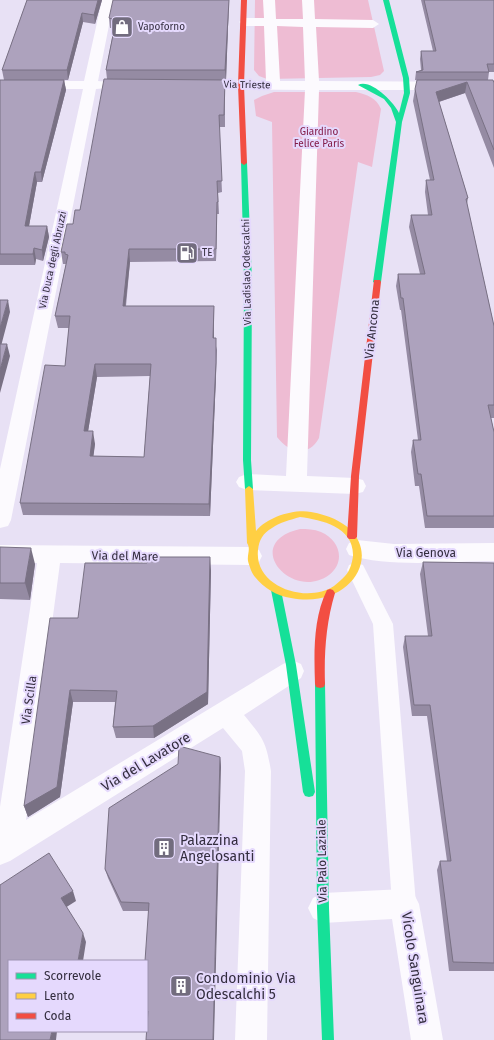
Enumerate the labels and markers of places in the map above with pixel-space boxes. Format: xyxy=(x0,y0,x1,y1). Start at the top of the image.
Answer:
shop icon: Vapoforno xyxy=(109,14,135,40)
place label: Vapoforno xyxy=(138,21,185,33)
fuel station icon: TE xyxy=(174,240,200,266)
place label: TE xyxy=(202,247,213,259)
place label: Palazzina Angelosanti xyxy=(180,832,254,865)
building icon: Palazzina Angelosanti xyxy=(151,835,177,861)
place label: Condominio Via Odescalchi 5 xyxy=(196,970,296,1003)
building icon: Condominio Via Odescalchi 5 xyxy=(168,973,194,999)

